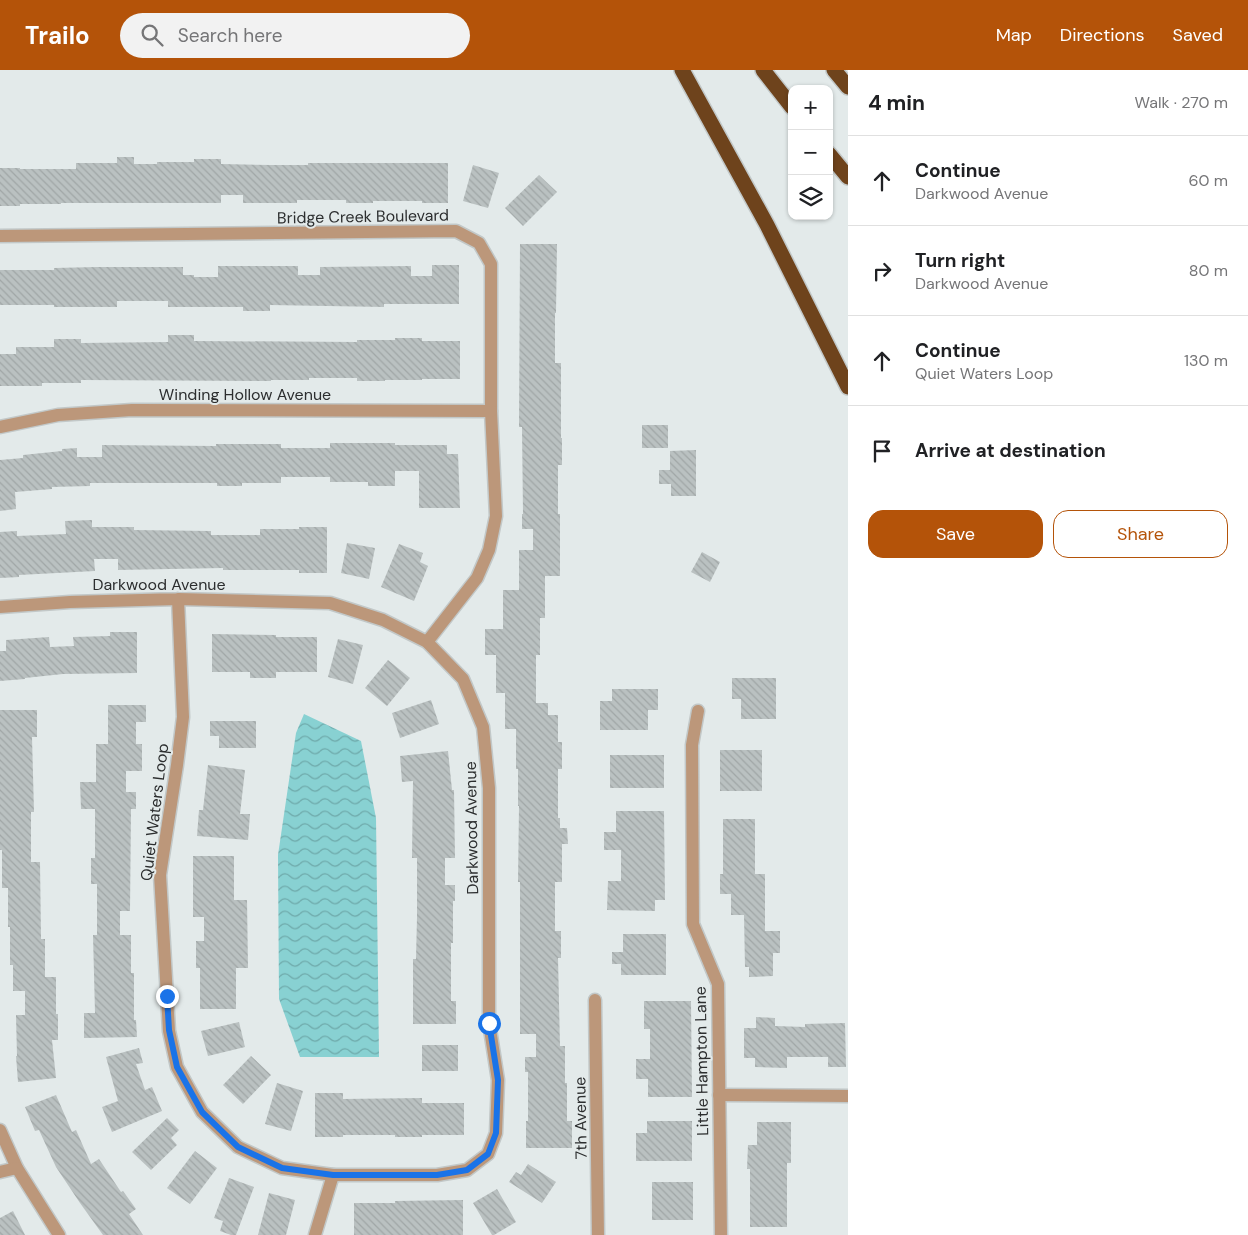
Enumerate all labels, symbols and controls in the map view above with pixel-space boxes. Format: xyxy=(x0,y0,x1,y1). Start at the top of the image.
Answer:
search box xyxy=(120,13,470,58)
text: Trailo xyxy=(25,20,90,51)
icon: search xyxy=(138,21,166,49)
text: Search here xyxy=(178,23,283,48)
text: Map xyxy=(996,23,1032,47)
text: Directions xyxy=(1060,23,1145,47)
text: Saved xyxy=(1173,23,1223,47)
map controls xyxy=(788,85,833,220)
button: + xyxy=(788,85,833,130)
text: 4 min xyxy=(868,89,925,117)
text: Walk · 270 m xyxy=(1135,92,1228,113)
button: − xyxy=(788,130,833,175)
text: Continue xyxy=(915,158,1001,183)
icon: ahead xyxy=(868,167,896,195)
text: 60 m xyxy=(1188,170,1228,191)
button: layers xyxy=(788,175,833,220)
text: Darkwood Avenue xyxy=(915,183,1048,204)
street label: Bridge Creek Boulevard xyxy=(277,205,449,228)
text: Turn right xyxy=(915,248,1005,273)
icon: right xyxy=(868,257,896,285)
text: 80 m xyxy=(1189,260,1228,281)
text: Darkwood Avenue xyxy=(915,273,1048,294)
text: Continue xyxy=(915,338,1001,363)
icon: ahead xyxy=(868,347,896,375)
text: 130 m xyxy=(1184,350,1228,371)
text: Quiet Waters Loop xyxy=(915,363,1053,384)
street label: Winding Hollow Avenue xyxy=(159,384,331,405)
icon: arrive xyxy=(868,437,896,465)
text: Arrive at destination xyxy=(915,438,1106,463)
button: Save xyxy=(868,510,1043,558)
button: Share xyxy=(1053,510,1228,558)
street label: Darkwood Avenue xyxy=(92,574,226,595)
street label: Quiet Waters Loop xyxy=(136,742,173,882)
street label: Darkwood Avenue xyxy=(460,761,483,895)
route end xyxy=(156,985,179,1008)
street label: Little Hampton Lane xyxy=(690,986,713,1136)
route start xyxy=(478,1012,501,1035)
street label: 7th Avenue xyxy=(569,1076,592,1159)

